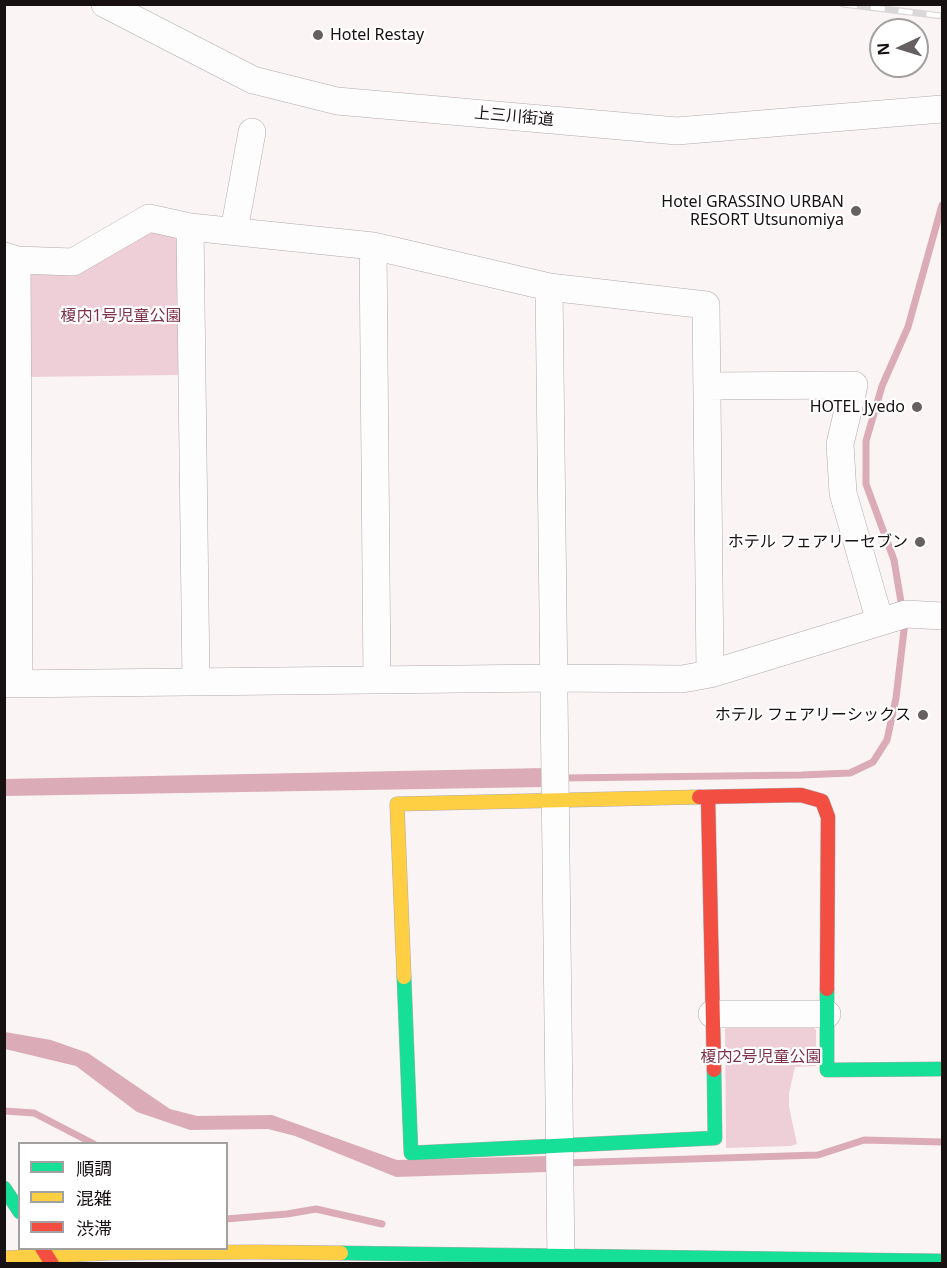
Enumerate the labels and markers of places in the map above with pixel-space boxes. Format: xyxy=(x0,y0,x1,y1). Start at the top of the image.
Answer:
place label: Hotel Restay xyxy=(330,25,424,45)
marker: Hotel Restay xyxy=(311,28,325,42)
place label: Hotel GRASSINO URBAN RESORT Utsunomiya xyxy=(661,192,844,230)
marker: Hotel GRASSINO URBAN RESORT Utsunomiya xyxy=(849,204,863,218)
place label: HOTEL Jyedo xyxy=(810,397,905,417)
marker: HOTEL Jyedo xyxy=(910,400,924,414)
place label: ホテル フェアリーセブン xyxy=(728,532,908,552)
marker: ホテル フェアリーセブン xyxy=(913,535,927,549)
place label: ホテル フェアリーシックス xyxy=(715,705,911,725)
marker: ホテル フェアリーシックス xyxy=(916,708,930,722)

